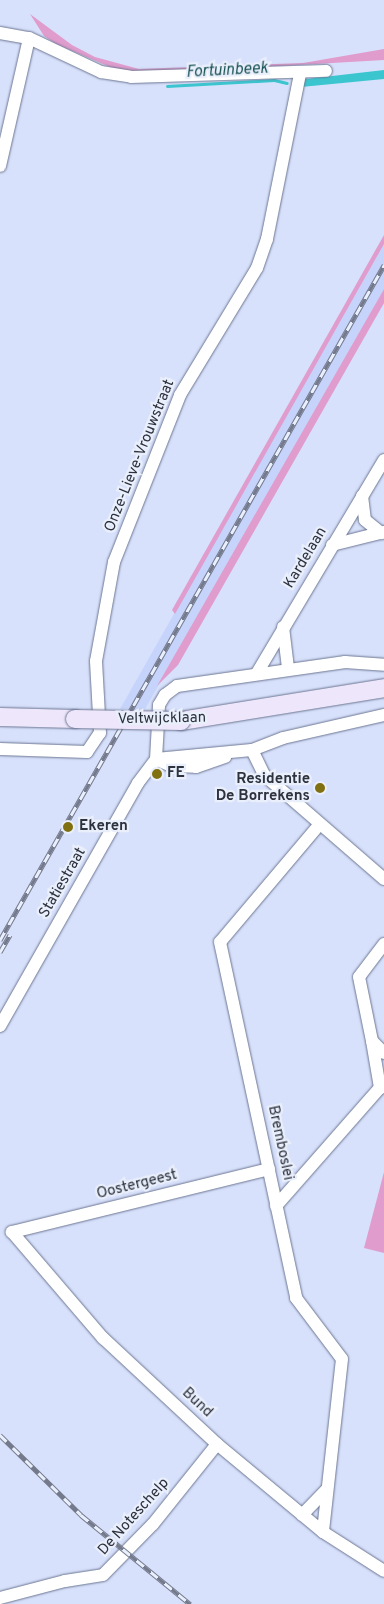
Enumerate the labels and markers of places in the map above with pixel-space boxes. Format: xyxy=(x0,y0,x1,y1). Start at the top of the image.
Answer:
place label: FE xyxy=(167,765,185,783)
marker: FE xyxy=(151,768,163,780)
place label: Residentie De Borrekens xyxy=(216,770,310,805)
marker: Residentie De Borrekens xyxy=(314,782,326,794)
place label: Ekeren xyxy=(79,818,128,836)
marker: Ekeren xyxy=(61,820,75,834)

